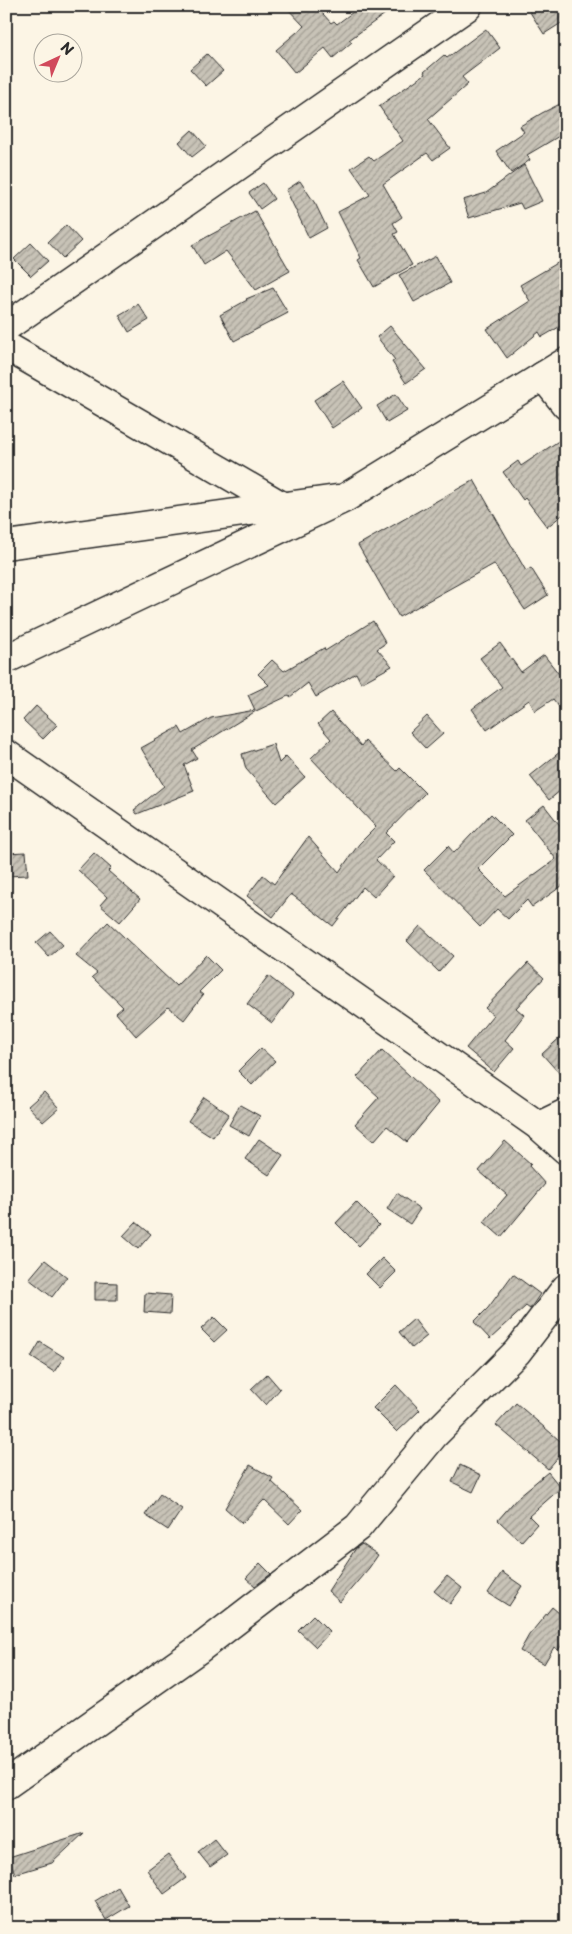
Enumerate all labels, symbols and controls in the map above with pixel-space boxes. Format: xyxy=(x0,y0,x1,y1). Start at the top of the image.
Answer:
north arrow xyxy=(32,32,82,82)
text: N xyxy=(56,37,79,60)

